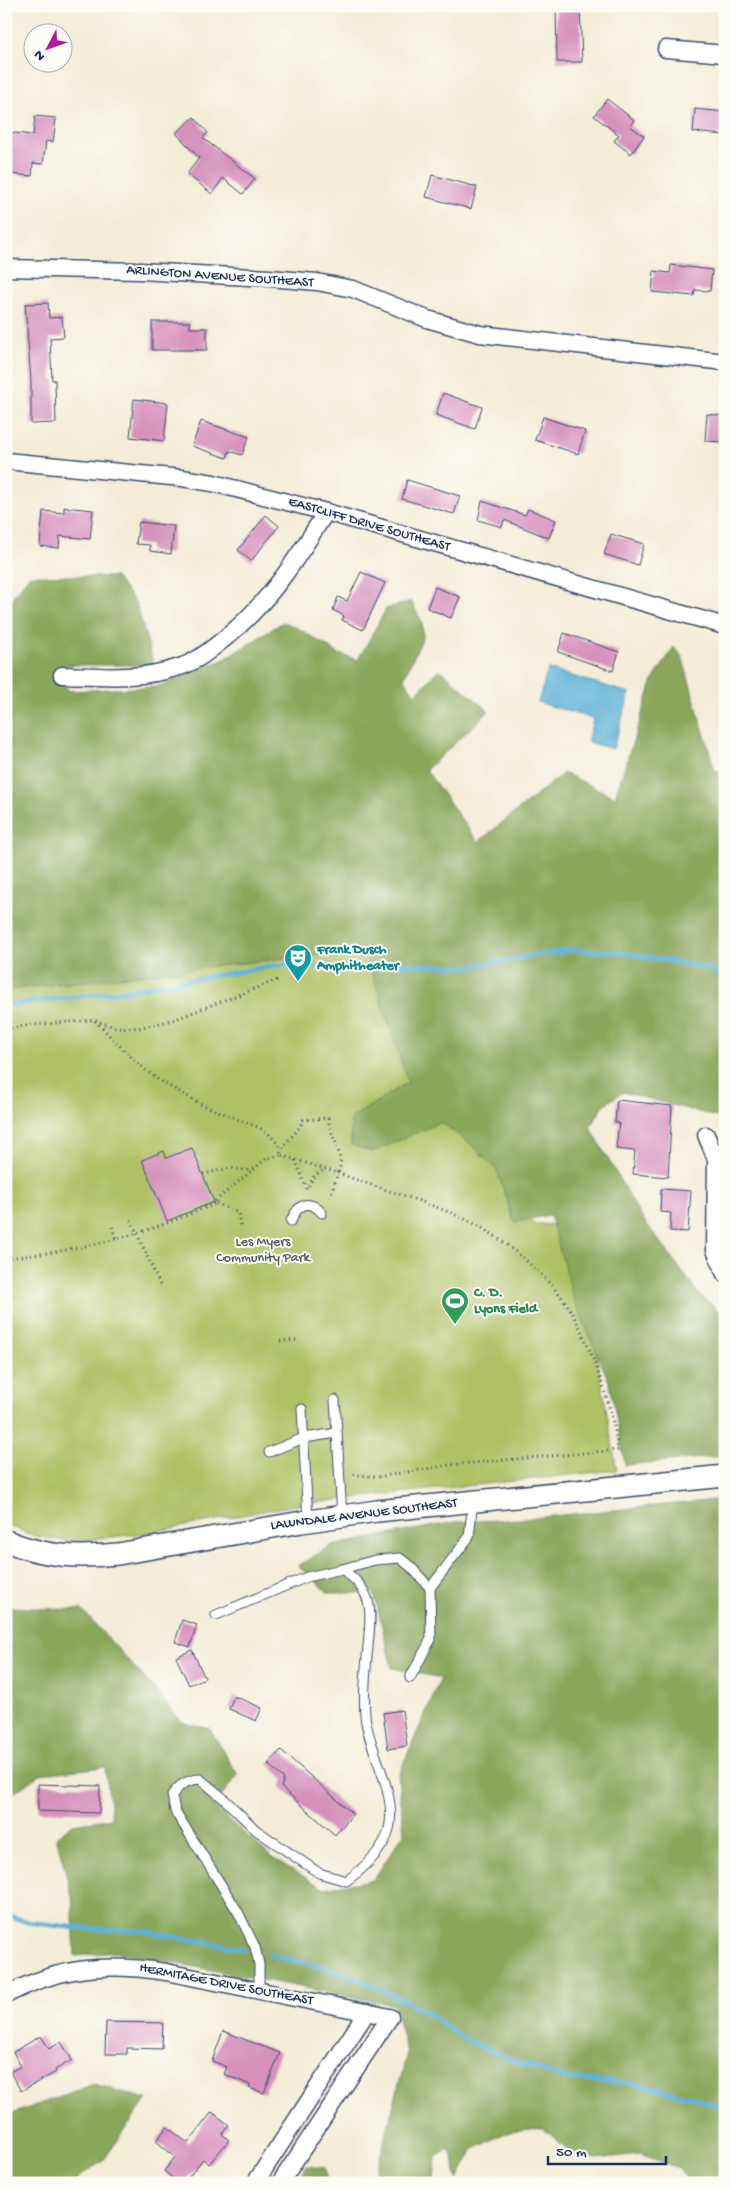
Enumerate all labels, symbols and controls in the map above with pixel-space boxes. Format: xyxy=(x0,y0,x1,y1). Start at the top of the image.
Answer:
north arrow xyxy=(22,22,72,72)
text: N xyxy=(31,46,49,64)
street label: ARLINGTON AVENUE SOUTHEAST xyxy=(126,262,315,292)
street label: EASTCLIFF DRIVE SOUTHEAST xyxy=(286,494,452,556)
place label: Frank Dusch Amphitheater xyxy=(316,942,401,975)
theatre icon: Frank Dusch Amphitheater xyxy=(283,943,313,982)
park label: Les Myers Community Park xyxy=(216,1234,312,1267)
place label: C. D. Lyons Field xyxy=(473,1285,539,1318)
sports icon: C. D. Lyons Field xyxy=(440,1286,470,1325)
street label: LAWNDALE AVENUE SOUTHEAST xyxy=(270,1495,459,1535)
street label: HERMITAGE DRIVE SOUTHEAST xyxy=(138,1960,315,2010)
scale bar xyxy=(548,2134,666,2166)
text: 50 m xyxy=(556,2144,587,2162)

